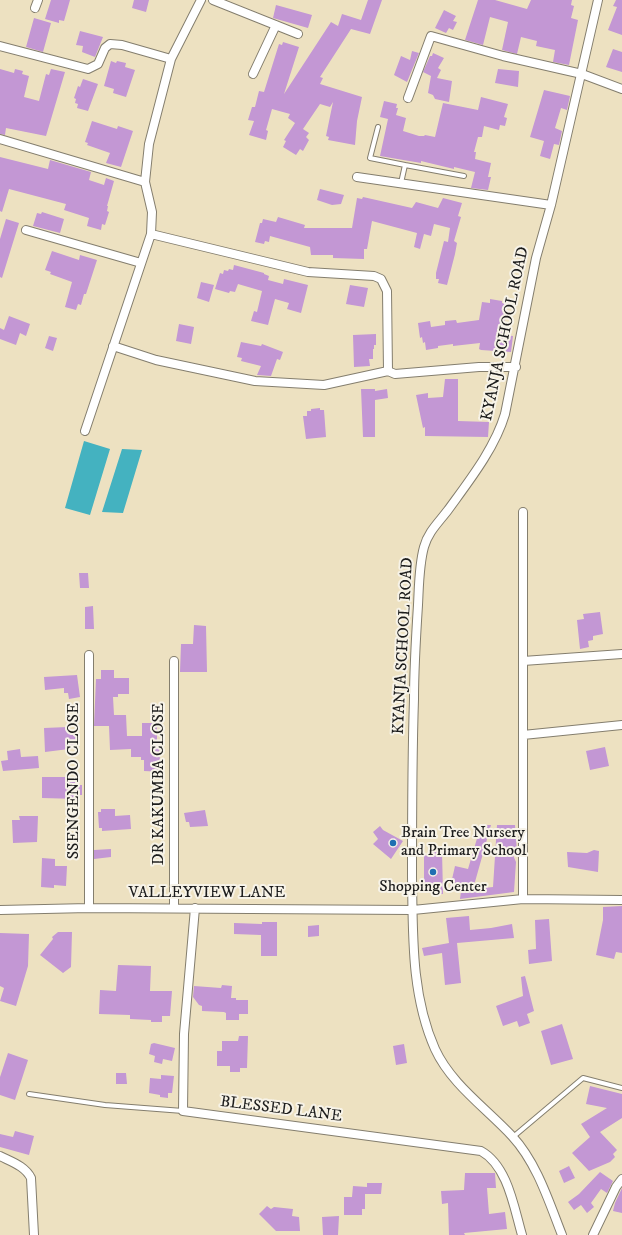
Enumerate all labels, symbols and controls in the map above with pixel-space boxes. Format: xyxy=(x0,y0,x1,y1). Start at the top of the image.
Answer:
street label: KYANJA SCHOOL ROAD xyxy=(478,245,534,423)
street label: KYANJA SCHOOL ROAD xyxy=(390,557,418,735)
street label: SSENGENDO CLOSE xyxy=(65,703,85,859)
street label: DR KAKUMBA CLOSE xyxy=(150,703,170,865)
place label: Brain Tree Nursery and Primary School xyxy=(401,824,527,862)
marker: Brain Tree Nursery and Primary School xyxy=(388,838,398,848)
marker: Shopping Center xyxy=(428,867,438,877)
place label: Shopping Center xyxy=(379,878,487,898)
street label: VALLEYVIEW LANE xyxy=(129,884,285,904)
street label: BLESSED LANE xyxy=(219,1093,343,1127)

